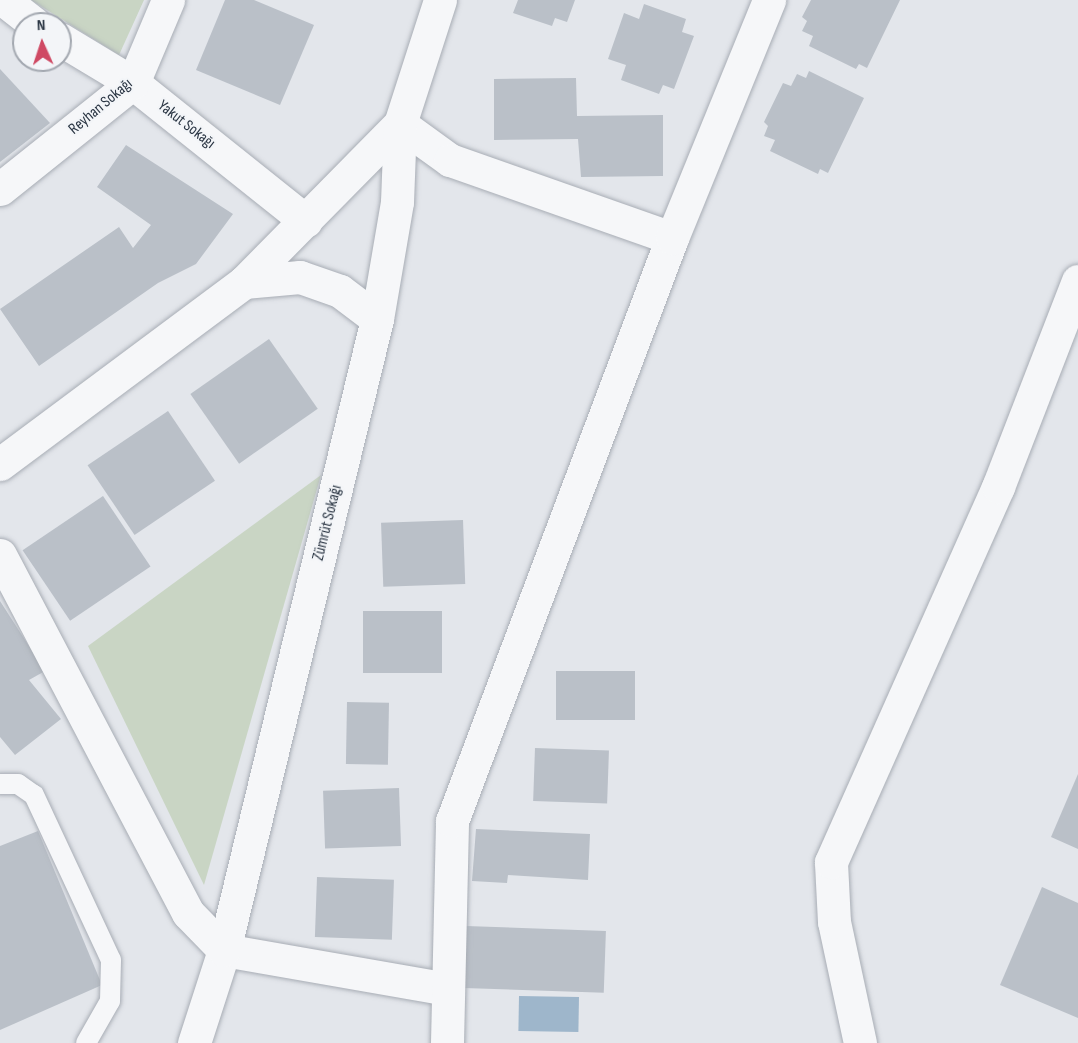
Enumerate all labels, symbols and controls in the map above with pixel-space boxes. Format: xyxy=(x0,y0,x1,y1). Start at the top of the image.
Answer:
north arrow xyxy=(12,12,72,72)
text: N xyxy=(36,16,46,35)
street label: Reyhan Sokağı xyxy=(65,75,137,139)
street label: Yakut Sokağı xyxy=(153,97,219,153)
street label: Zümrüt Sokağı xyxy=(309,483,347,563)

